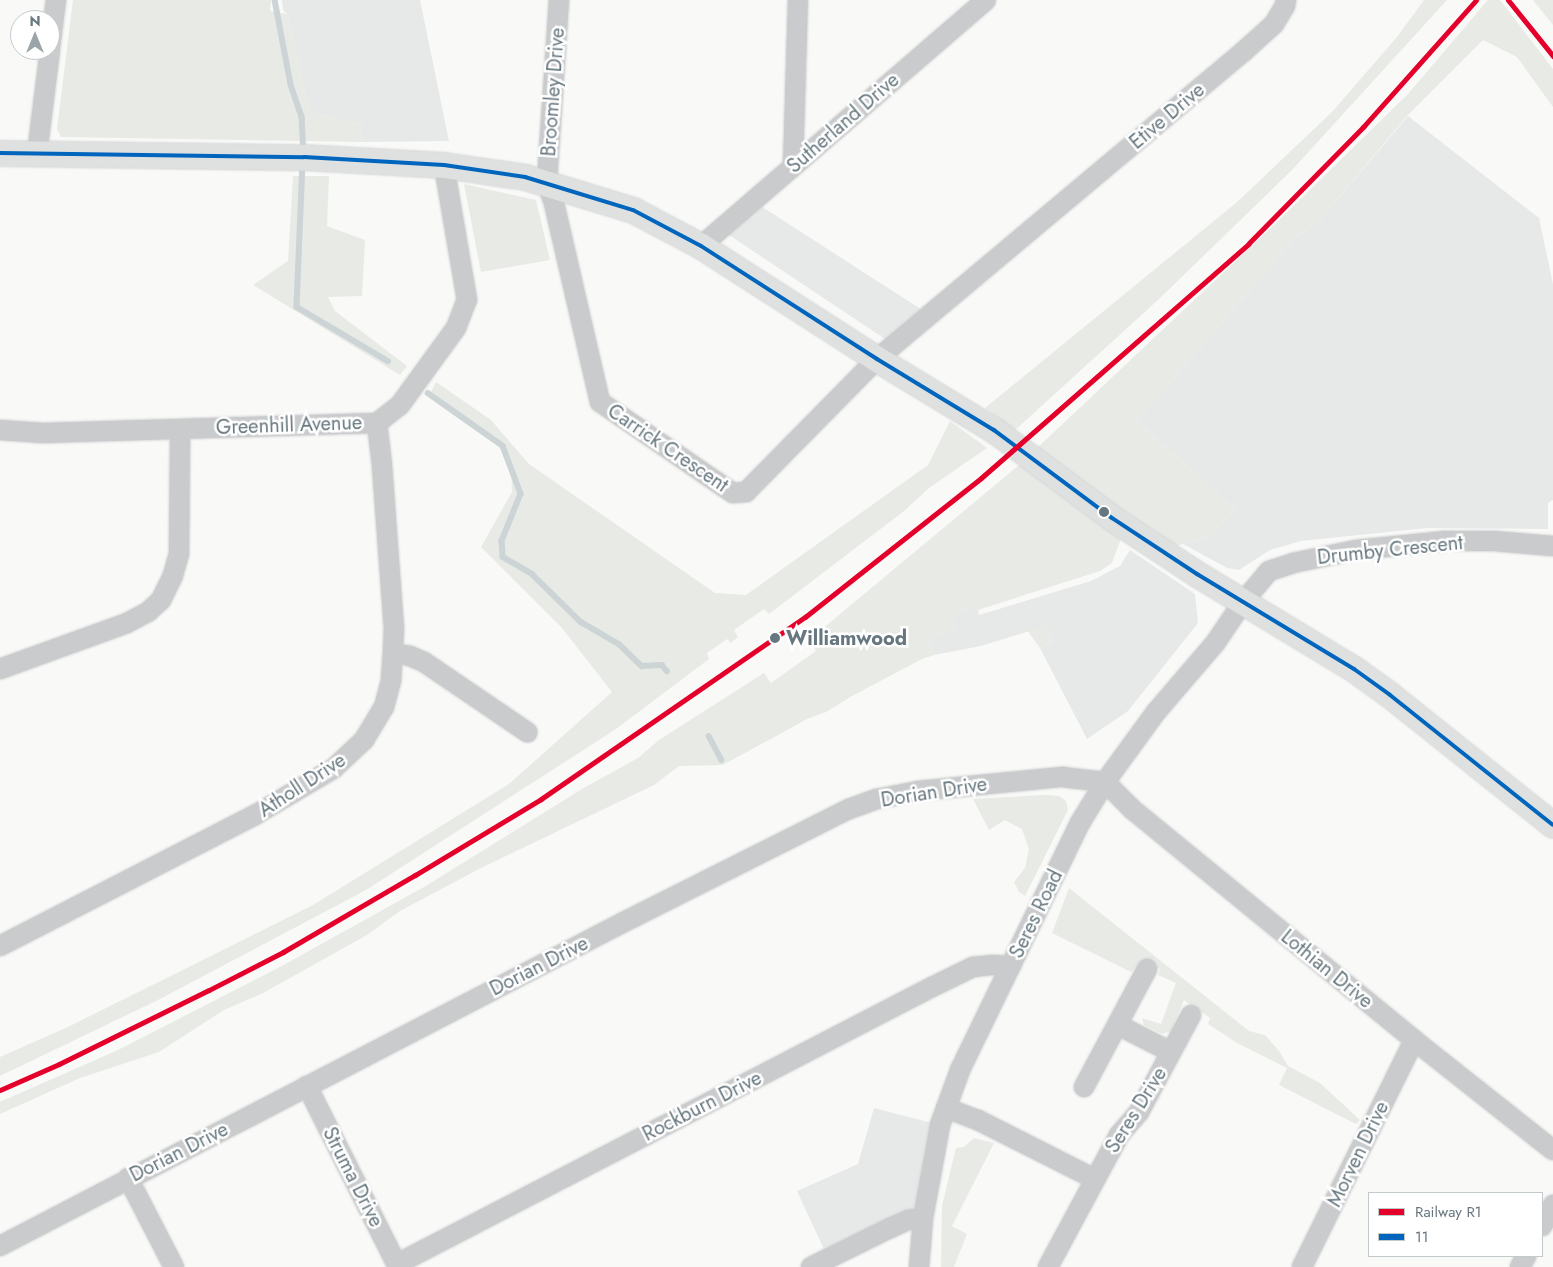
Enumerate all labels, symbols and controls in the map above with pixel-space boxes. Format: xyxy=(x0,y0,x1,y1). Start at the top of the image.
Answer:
north arrow xyxy=(10,10,60,60)
text: N xyxy=(29,11,41,31)
street label: Broomley Drive xyxy=(537,27,569,157)
street label: Sutherland Drive xyxy=(782,68,904,178)
street label: Etive Drive xyxy=(1125,78,1209,154)
street label: Carrick Crescent xyxy=(603,399,733,497)
street label: Greenhill Avenue xyxy=(215,410,363,440)
unlabelled marker xyxy=(1099,507,1109,517)
street label: Drumby Crescent xyxy=(1316,530,1464,570)
place label: Williamwood xyxy=(786,626,907,650)
marker: Williamwood xyxy=(768,631,782,645)
street label: Atholl Drive xyxy=(254,748,350,822)
street label: Dorian Drive xyxy=(879,772,989,812)
street label: Seres Road xyxy=(1004,866,1068,962)
street label: Lothian Drive xyxy=(1276,925,1378,1013)
street label: Dorian Drive xyxy=(486,931,592,1001)
street label: Seres Drive xyxy=(1100,1063,1172,1157)
street label: Rockburn Drive xyxy=(639,1066,765,1146)
street label: Morven Drive xyxy=(1322,1097,1394,1211)
street label: Dorian Drive xyxy=(126,1117,232,1187)
street label: Struma Drive xyxy=(318,1123,388,1231)
legend xyxy=(1368,1192,1543,1257)
text: Railway R1 xyxy=(1415,1201,1482,1223)
text: 11 xyxy=(1415,1226,1429,1248)

